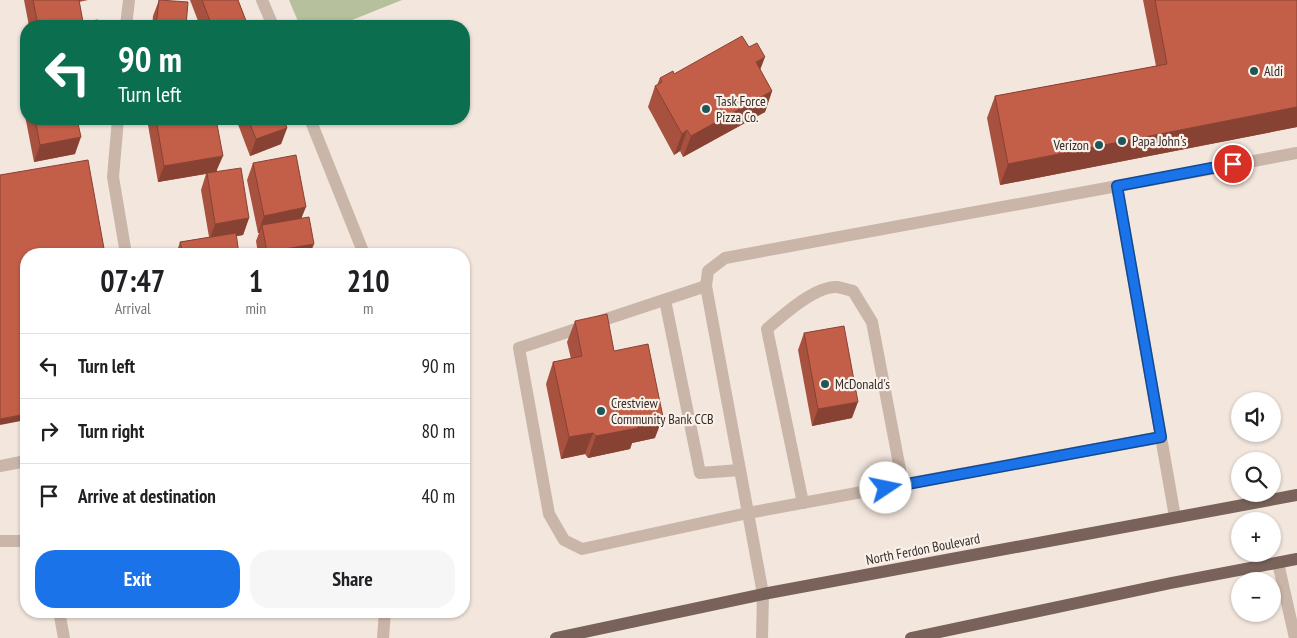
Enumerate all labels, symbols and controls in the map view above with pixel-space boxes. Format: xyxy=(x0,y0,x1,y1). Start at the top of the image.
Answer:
text: 90 m xyxy=(118,36,182,82)
icon: left xyxy=(35,40,100,105)
place label: Aldi xyxy=(1264,62,1283,80)
marker: Aldi xyxy=(1248,65,1260,77)
text: Turn left xyxy=(118,80,182,108)
place label: Task Force Pizza Co. xyxy=(716,92,766,126)
marker: Task Force Pizza Co. xyxy=(700,103,712,115)
place label: Papa John's xyxy=(1132,132,1187,150)
marker: Papa John's xyxy=(1116,135,1128,147)
place label: Verizon xyxy=(1052,136,1089,154)
marker: Verizon xyxy=(1093,139,1105,151)
pin xyxy=(1212,143,1254,185)
icon: arrive xyxy=(1219,150,1247,178)
text: 07:47 xyxy=(100,261,165,300)
text: 1 xyxy=(249,261,263,300)
text: 210 xyxy=(347,261,390,300)
text: Arrival xyxy=(115,298,151,318)
text: min xyxy=(245,298,266,318)
text: m xyxy=(363,298,373,318)
icon: left xyxy=(35,352,63,380)
text: Turn left xyxy=(78,354,135,378)
text: 90 m xyxy=(422,354,455,378)
place label: McDonald's xyxy=(835,375,890,393)
marker: McDonald's xyxy=(819,378,831,390)
map controls xyxy=(1231,392,1281,622)
button: sound xyxy=(1231,392,1281,442)
place label: Crestview Community Bank CCB xyxy=(611,394,714,428)
marker: Crestview Community Bank CCB xyxy=(595,405,607,417)
icon: right xyxy=(35,417,63,445)
text: Turn right xyxy=(78,419,144,443)
text: 80 m xyxy=(422,419,455,443)
button: search xyxy=(1231,452,1281,502)
position arrow xyxy=(859,461,911,513)
icon: arrive xyxy=(35,482,63,510)
text: Arrive at destination xyxy=(78,484,216,508)
text: 40 m xyxy=(422,484,455,508)
button: + xyxy=(1231,512,1281,562)
street label: North Ferdon Boulevard xyxy=(864,529,982,569)
button: Exit xyxy=(35,550,240,608)
button: Share xyxy=(250,550,455,608)
button: − xyxy=(1231,572,1281,622)

